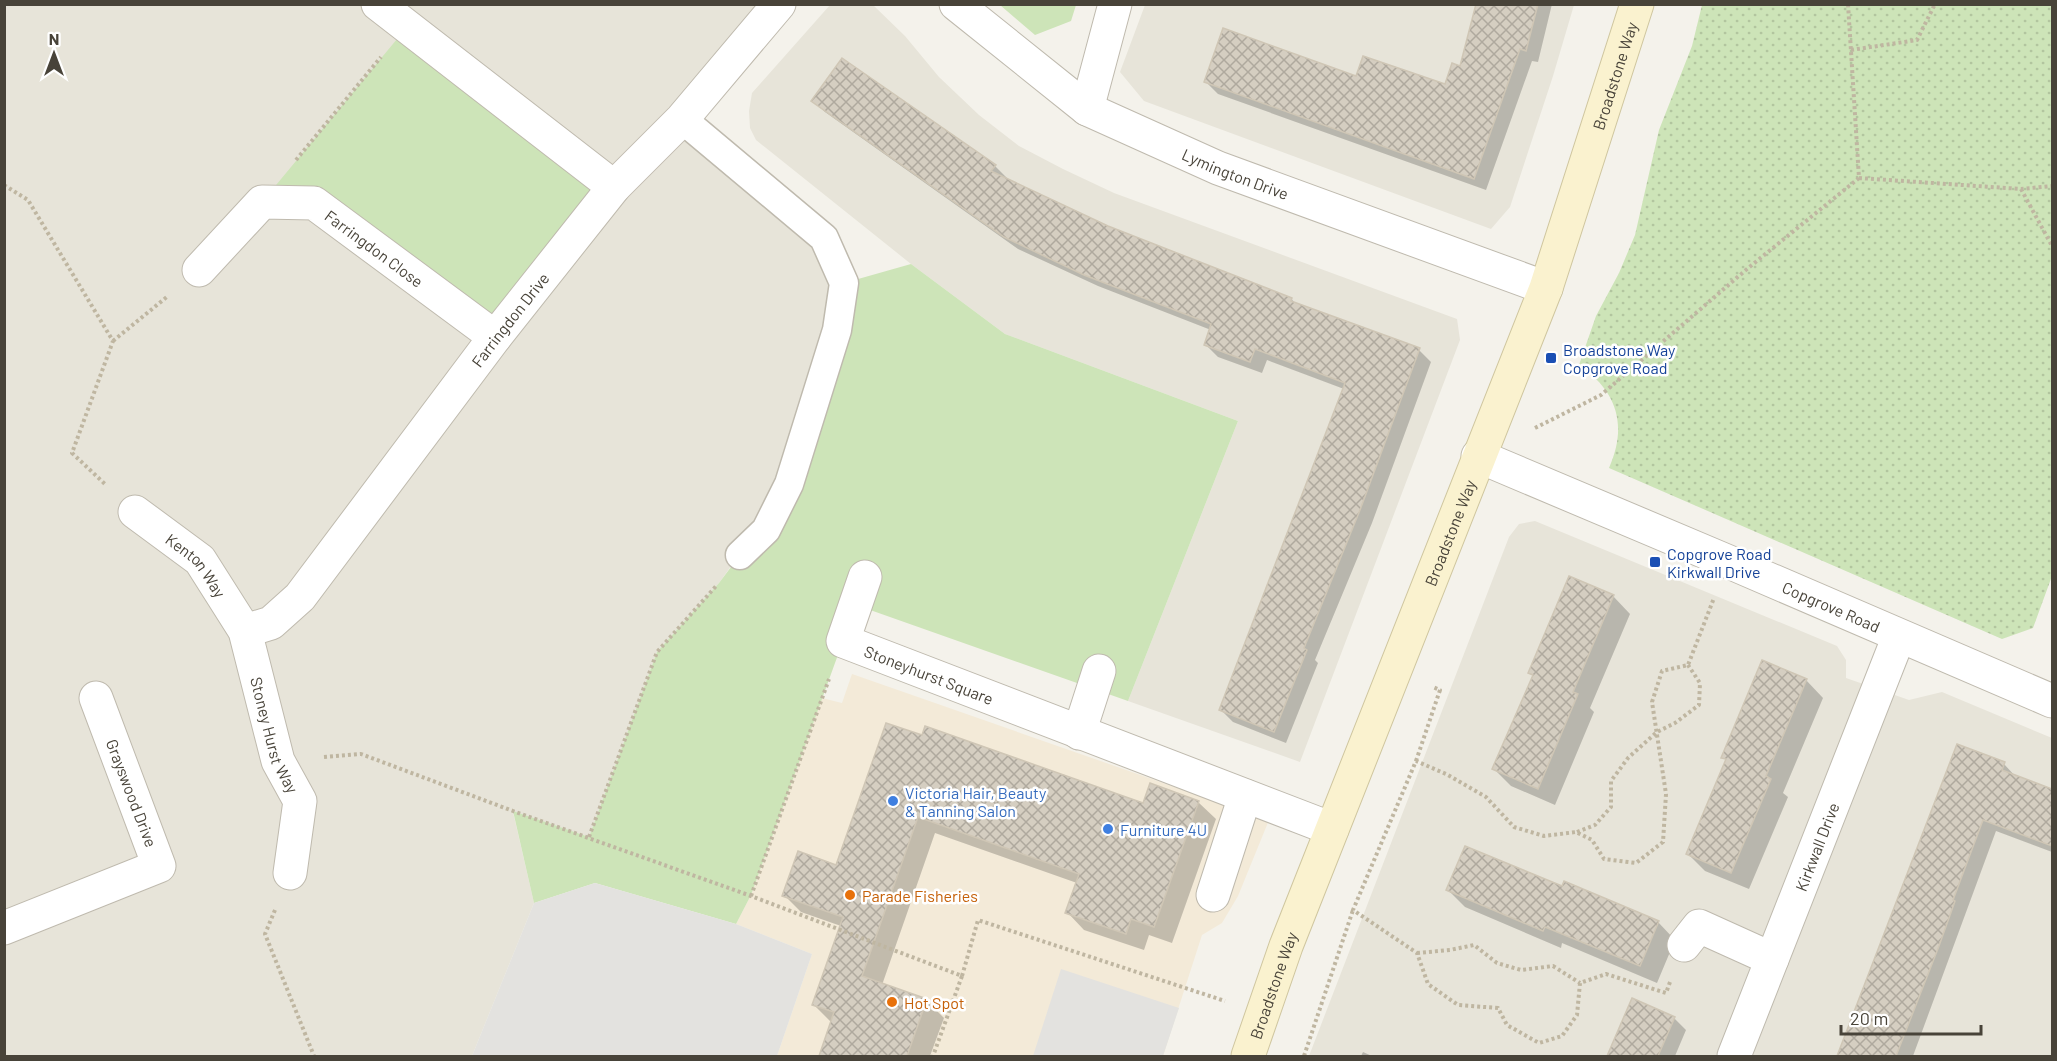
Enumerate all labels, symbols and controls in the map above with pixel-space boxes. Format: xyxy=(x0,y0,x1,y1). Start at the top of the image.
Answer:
street label: Broadstone Way xyxy=(1588,18,1640,132)
north arrow xyxy=(24,24,84,84)
text: N xyxy=(49,29,59,48)
street label: Lymington Drive xyxy=(1180,144,1291,203)
street label: Farringdon Close xyxy=(322,205,427,290)
street label: Farringdon Drive xyxy=(467,268,552,370)
place label: Broadstone Way Copgrove Road xyxy=(1563,340,1676,377)
marker: Broadstone Way Copgrove Road xyxy=(1544,351,1558,365)
street label: Broadstone Way xyxy=(1420,476,1479,588)
street label: Kenton Way xyxy=(162,529,231,601)
place label: Copgrove Road Kirkwall Drive xyxy=(1667,544,1771,581)
marker: Copgrove Road Kirkwall Drive xyxy=(1648,555,1662,569)
street label: Copgrove Road xyxy=(1780,577,1883,635)
street label: Stoneyhurst Square xyxy=(862,641,996,708)
street label: Stoney Hurst Way xyxy=(247,675,303,797)
street label: Grayswood Drive xyxy=(103,736,161,850)
place label: Victoria Hair, Beauty & Tanning Salon xyxy=(905,783,1047,820)
marker: Victoria Hair, Beauty & Tanning Salon xyxy=(886,794,900,808)
street label: Kirkwall Drive xyxy=(1790,800,1842,894)
place label: Furniture 4U xyxy=(1120,820,1207,839)
marker: Furniture 4U xyxy=(1101,822,1115,836)
place label: Parade Fisheries xyxy=(862,886,978,905)
marker: Parade Fisheries xyxy=(843,888,857,902)
street label: Broadstone Way xyxy=(1245,928,1301,1041)
place label: Hot Spot xyxy=(904,993,965,1012)
marker: Hot Spot xyxy=(885,995,899,1009)
scale bar xyxy=(1841,998,1980,1036)
text: 20 m xyxy=(1850,1007,1888,1029)

